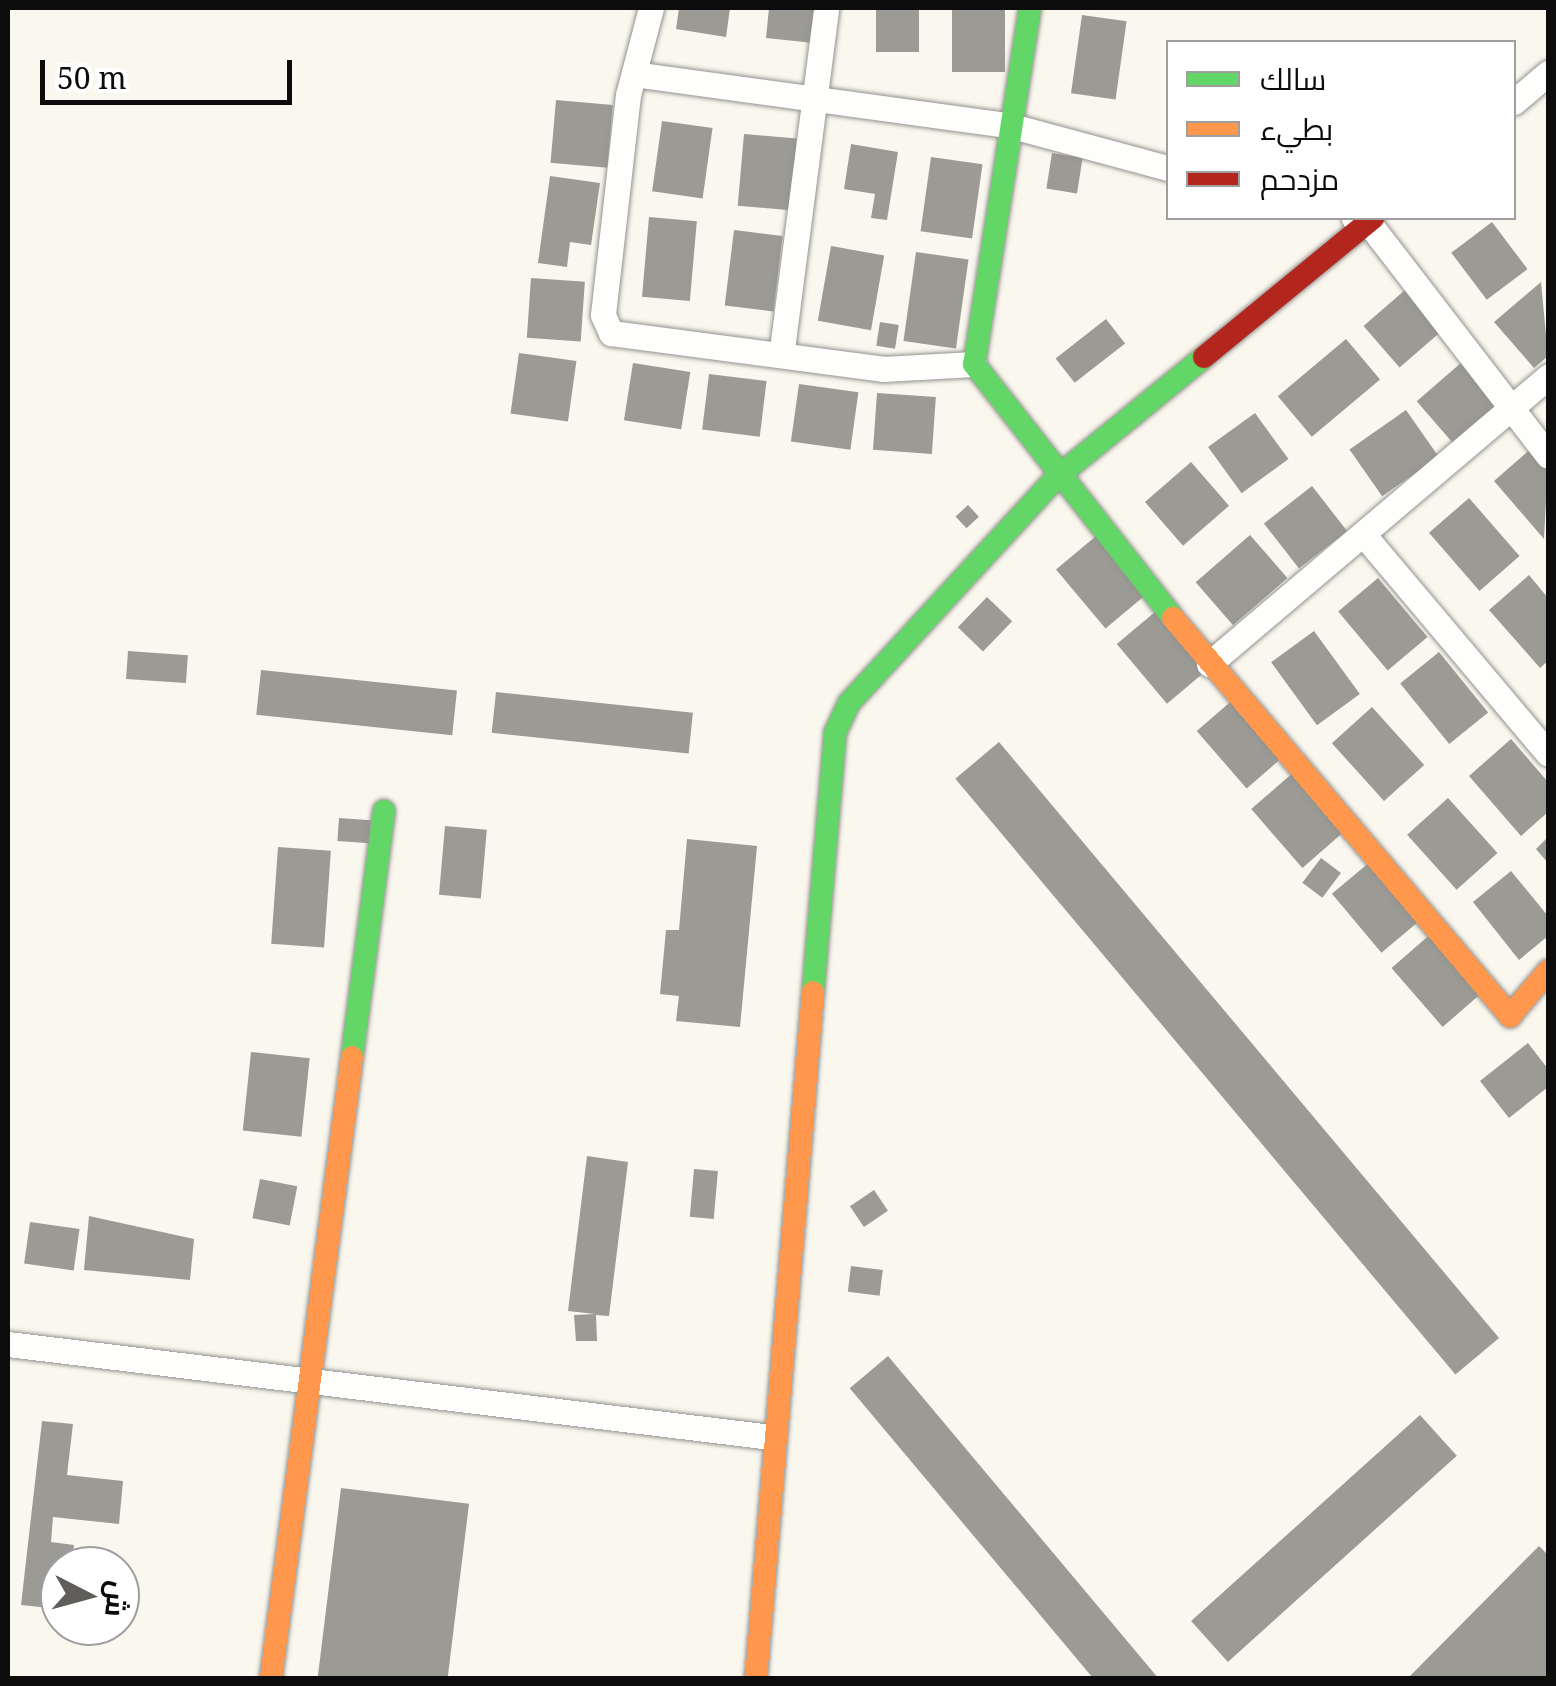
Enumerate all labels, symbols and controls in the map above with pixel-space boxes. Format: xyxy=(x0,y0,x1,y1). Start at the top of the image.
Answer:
scale bar xyxy=(45,40,298,102)
legend xyxy=(1166,40,1516,220)
text: 50 m xyxy=(57,57,127,98)
text: سالك xyxy=(1260,58,1326,99)
text: بطيء xyxy=(1260,108,1333,149)
text: مزدحم xyxy=(1260,158,1339,199)
north arrow xyxy=(40,1546,140,1646)
text: ش xyxy=(97,1579,139,1619)

